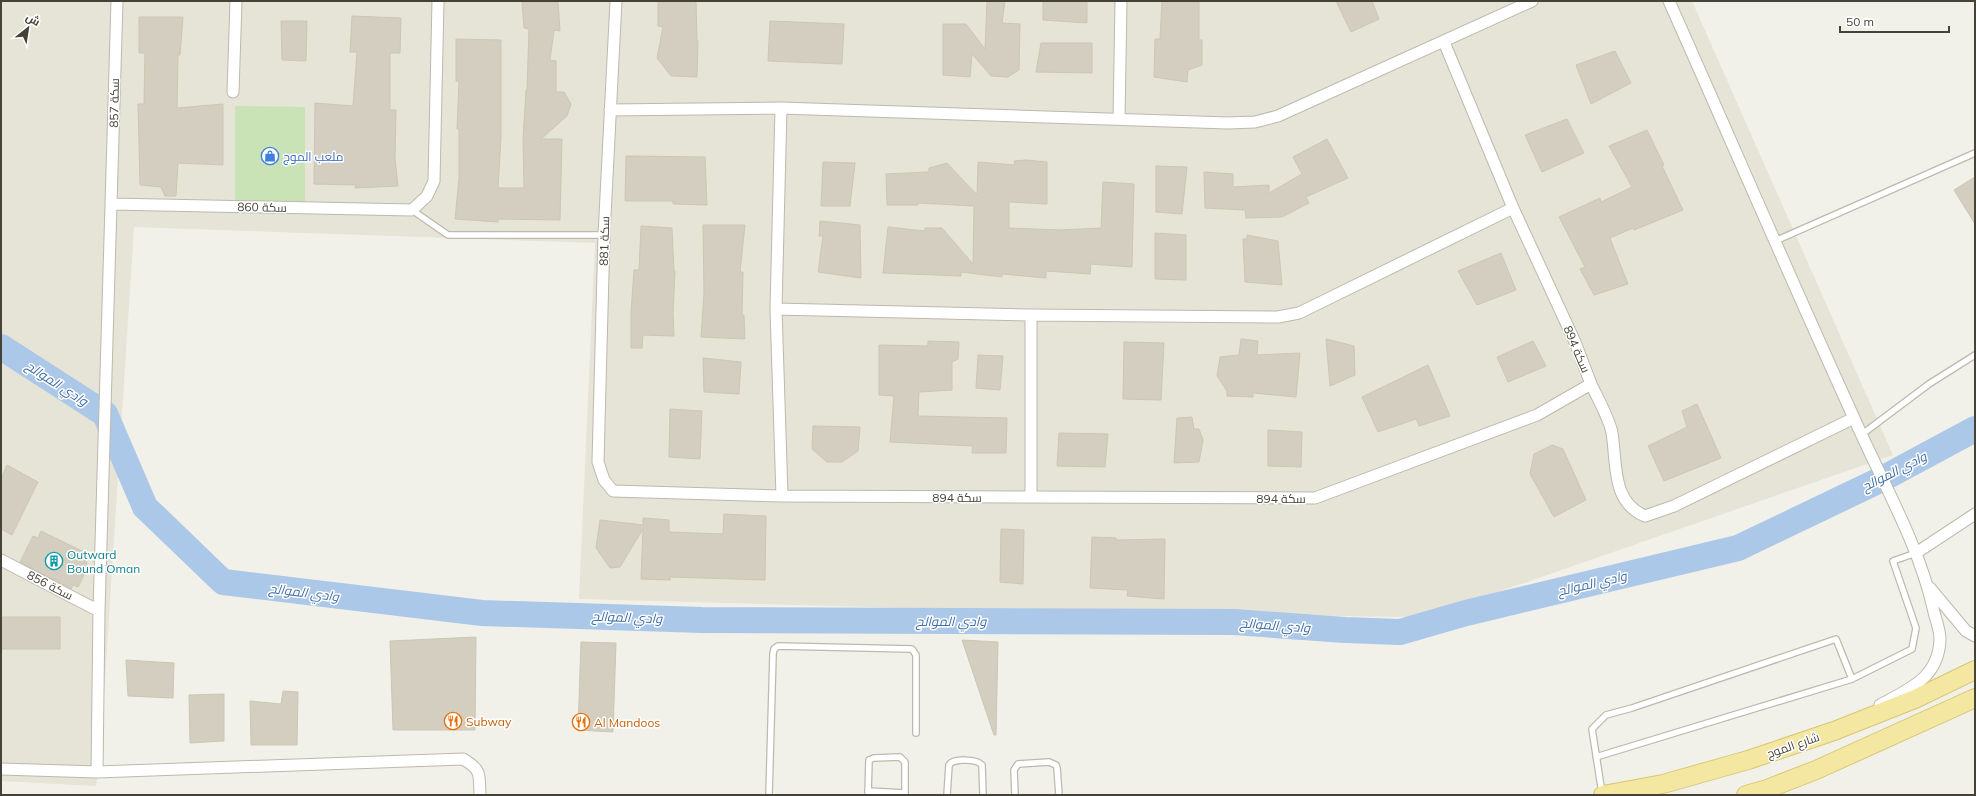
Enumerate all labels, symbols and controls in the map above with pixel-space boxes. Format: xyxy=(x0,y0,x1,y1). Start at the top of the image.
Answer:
north arrow xyxy=(8,8,48,48)
scale bar xyxy=(1840,8,1949,34)
text: ش xyxy=(23,10,43,29)
text: 50 m xyxy=(1846,14,1874,29)
street label: سكة 857 xyxy=(106,78,122,128)
shop icon: ملعب الموج xyxy=(260,146,280,166)
place label: ملعب الموج xyxy=(283,149,343,165)
street label: سكة 860 xyxy=(237,199,287,215)
street label: سكة 881 xyxy=(596,216,612,266)
street label: سكة 894 xyxy=(1560,323,1594,375)
water label: وادي الموالح xyxy=(21,357,92,412)
water label: وادي الموالح xyxy=(1858,447,1931,497)
street label: سكة 894 xyxy=(932,490,982,505)
street label: سكة 894 xyxy=(1256,491,1306,506)
place label: Outward Bound Oman xyxy=(67,547,140,576)
building icon: Outward Bound Oman xyxy=(44,551,64,571)
street label: سكة 856 xyxy=(25,567,76,603)
water label: وادي الموالح xyxy=(1555,567,1630,602)
water label: وادي الموالح xyxy=(267,580,341,607)
water label: وادي الموالح xyxy=(590,608,663,629)
water label: وادي الموالح xyxy=(915,613,987,632)
water label: وادي الموالح xyxy=(1238,614,1312,638)
restaurant icon: Subway xyxy=(443,711,463,731)
restaurant icon: Al Mandoos xyxy=(571,712,591,732)
place label: Subway xyxy=(466,714,512,729)
place label: Al Mandoos xyxy=(594,715,660,730)
street label: شارع الموج xyxy=(1765,729,1822,762)

